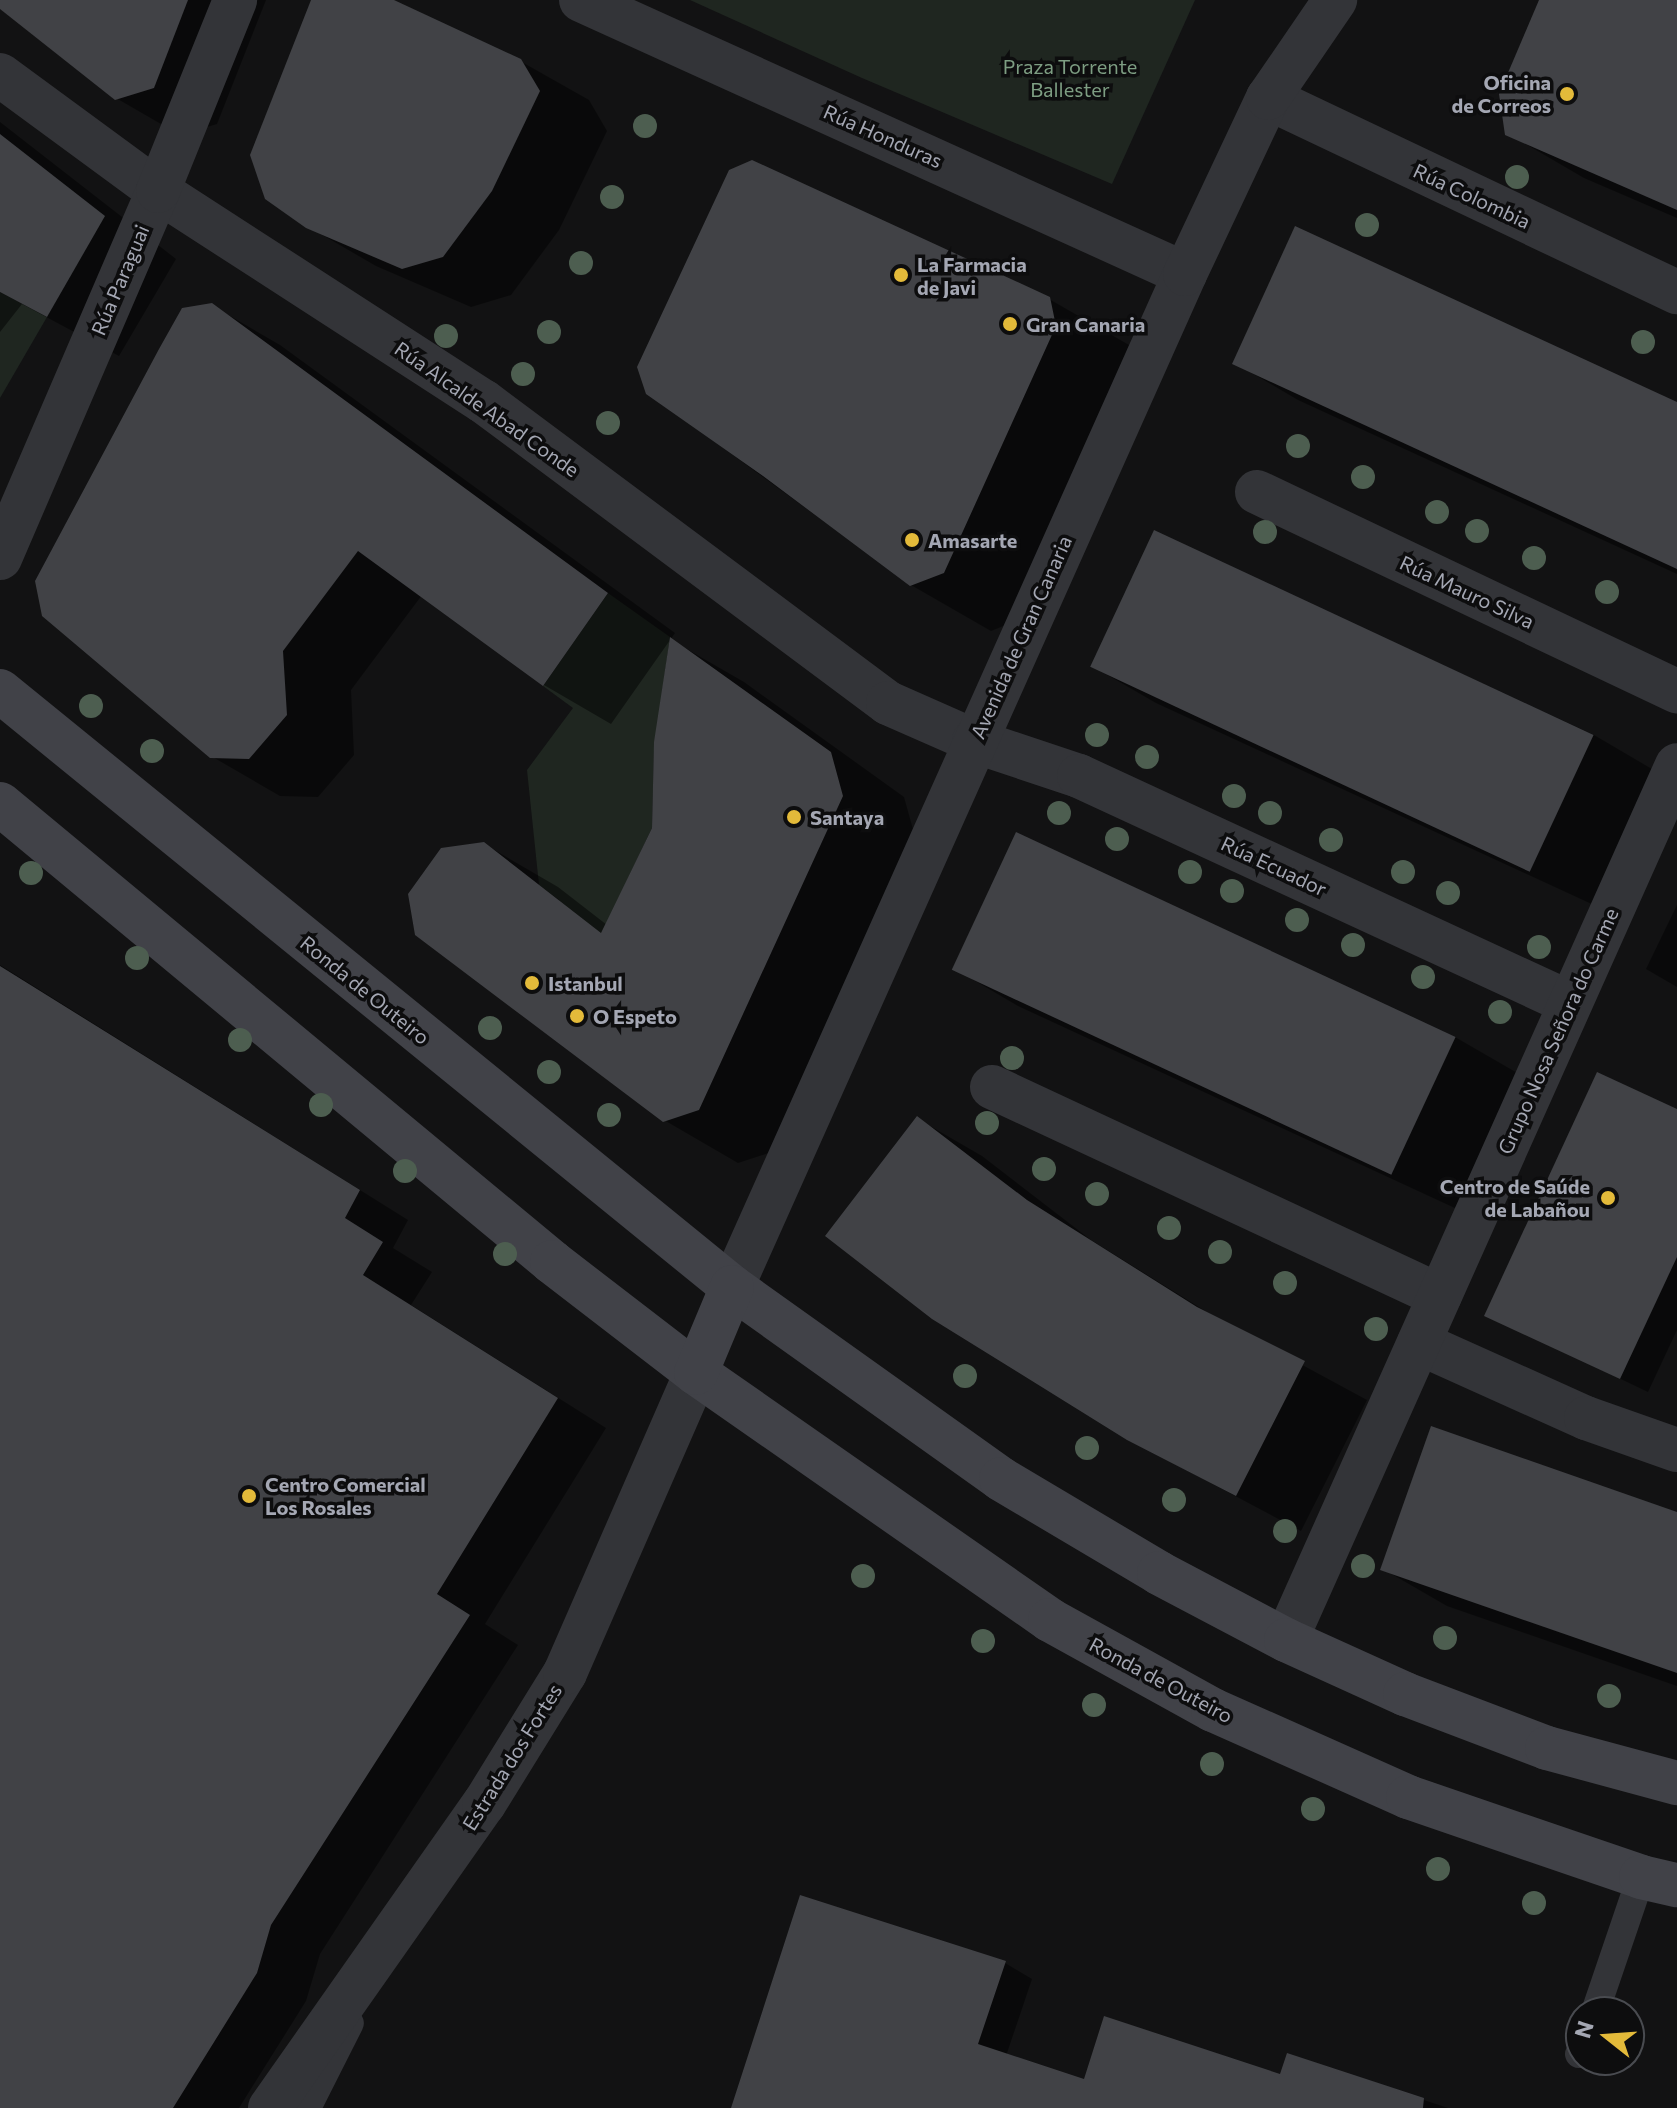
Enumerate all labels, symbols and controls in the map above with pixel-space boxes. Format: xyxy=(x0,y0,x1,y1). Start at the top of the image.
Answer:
park label: Praza Torrente Ballester xyxy=(1003,55,1137,102)
place label: Oficina de Correos xyxy=(1452,70,1551,117)
marker: Oficina de Correos xyxy=(1558,85,1576,103)
street label: Rúa Honduras xyxy=(820,99,946,173)
street label: Rúa Colombia xyxy=(1410,158,1534,234)
street label: Rúa Paraguai xyxy=(86,221,154,339)
place label: La Farmacia de Javi xyxy=(917,252,1027,299)
marker: La Farmacia de Javi xyxy=(892,266,910,284)
place label: Gran Canaria xyxy=(1026,312,1145,336)
marker: Gran Canaria xyxy=(1001,315,1019,333)
street label: Rúa Alcalde Abad Conde xyxy=(390,336,584,482)
place label: Amasarte xyxy=(928,528,1017,552)
marker: Amasarte xyxy=(903,531,921,549)
street label: Avenida de Gran Canaria xyxy=(965,532,1077,742)
street label: Rúa Mauro Silva xyxy=(1396,550,1538,634)
place label: Santaya xyxy=(810,805,884,829)
marker: Santaya xyxy=(785,808,803,826)
street label: Rúa Ecuador xyxy=(1217,831,1331,901)
street label: Grupo Nosa Señora do Carme xyxy=(1493,904,1623,1158)
street label: Ronda de Outeiro xyxy=(296,931,434,1049)
place label: Istanbul xyxy=(548,971,623,995)
marker: Istanbul xyxy=(523,974,541,992)
place label: O Espeto xyxy=(593,1004,677,1028)
marker: O Espeto xyxy=(568,1007,586,1025)
place label: Centro de Saúde de Labañou xyxy=(1440,1174,1590,1221)
marker: Centro de Saúde de Labañou xyxy=(1597,1187,1619,1209)
place label: Centro Comercial Los Rosales xyxy=(265,1472,426,1519)
marker: Centro Comercial Los Rosales xyxy=(240,1487,258,1505)
street label: Ronda de Outeiro xyxy=(1085,1632,1237,1728)
street label: Estrada dos Fortes xyxy=(457,1679,567,1835)
north arrow xyxy=(1565,1996,1645,2076)
text: N xyxy=(1568,2018,1599,2041)

